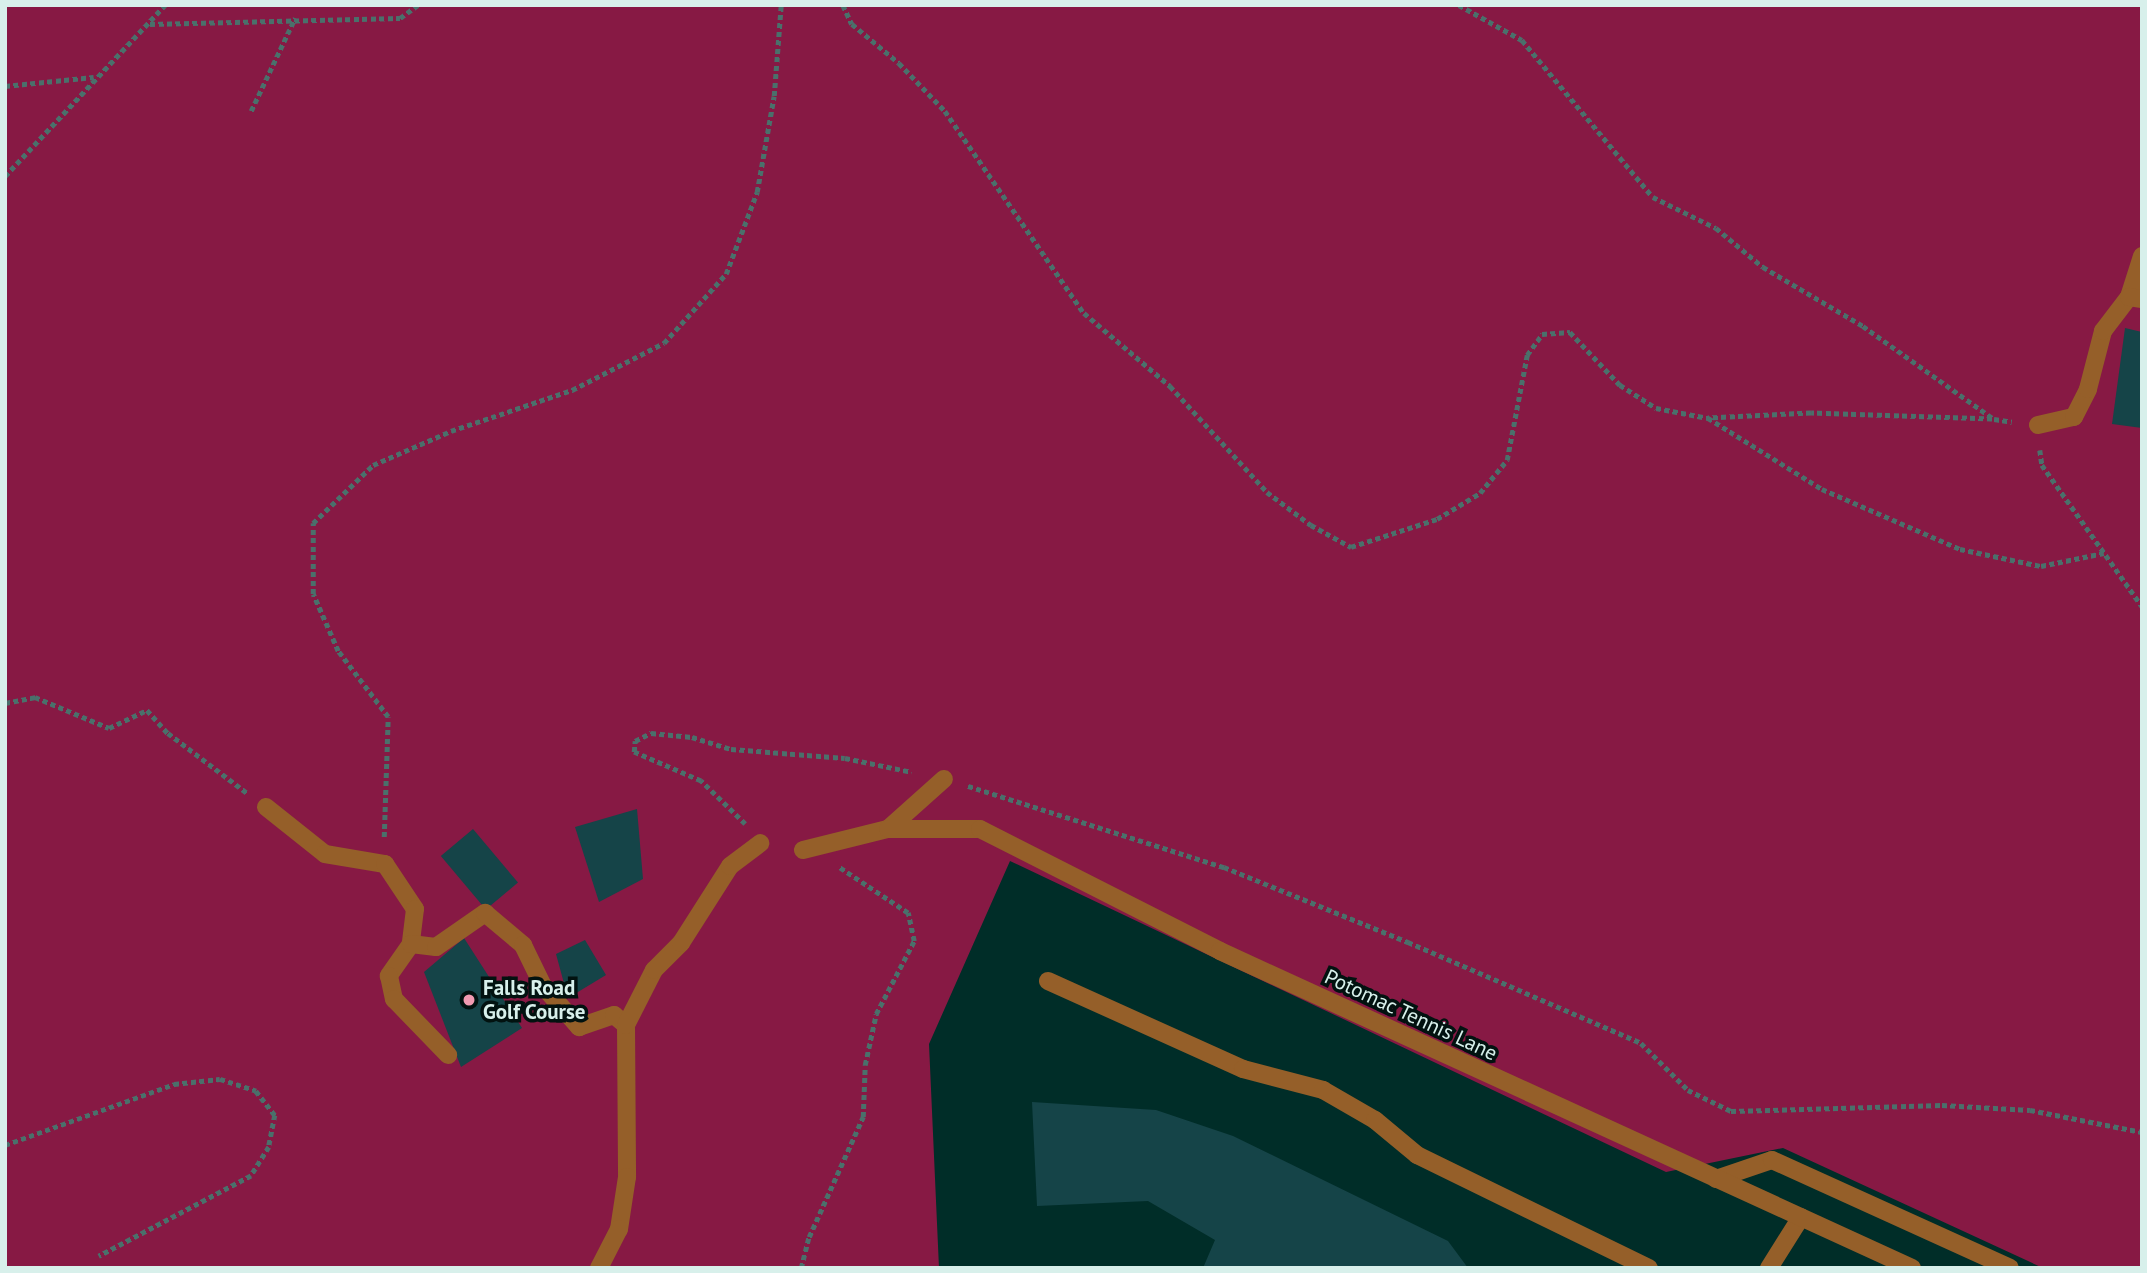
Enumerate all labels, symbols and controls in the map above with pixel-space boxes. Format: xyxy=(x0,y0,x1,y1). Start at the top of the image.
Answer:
street label: Potomac Tennis Lane xyxy=(1320,964,1502,1066)
place label: Falls Road Golf Course xyxy=(483,975,586,1025)
marker: Falls Road Golf Course xyxy=(461,992,477,1008)

